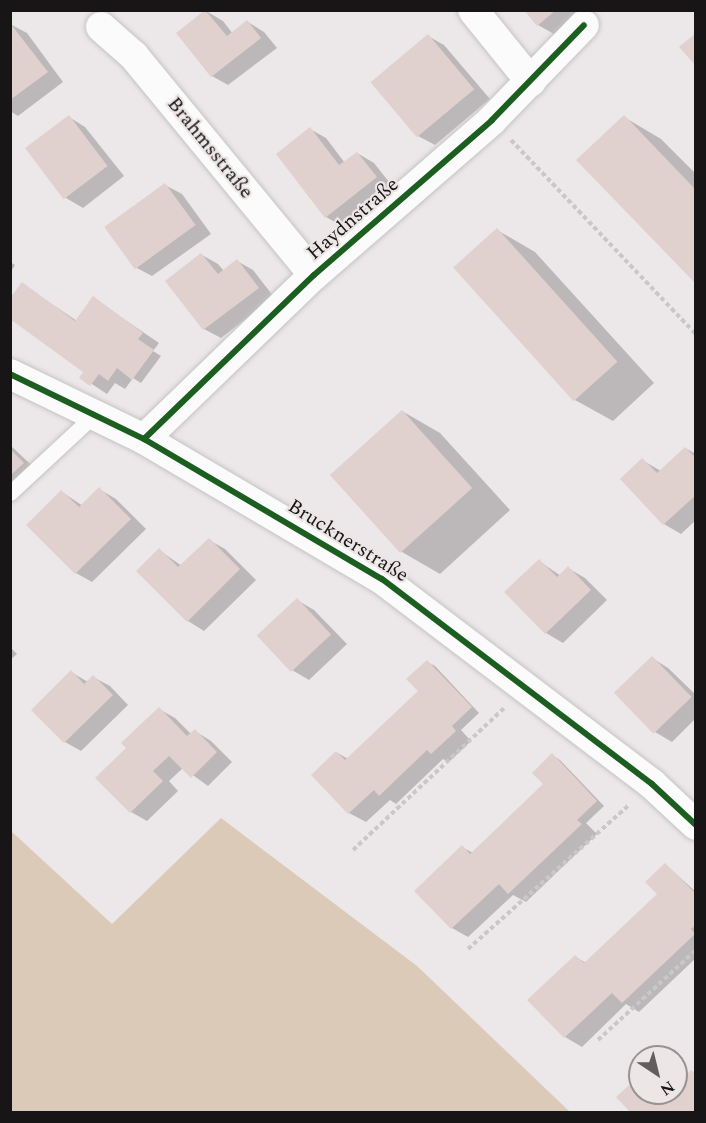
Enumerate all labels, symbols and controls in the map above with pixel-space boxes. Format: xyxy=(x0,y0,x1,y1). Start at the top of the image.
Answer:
street label: Brahmsstraße xyxy=(162,92,258,204)
street label: Haydnstraße xyxy=(302,173,404,265)
street label: Brucknerstraße xyxy=(283,494,413,588)
north arrow xyxy=(628,1045,688,1105)
text: N xyxy=(655,1075,679,1102)

